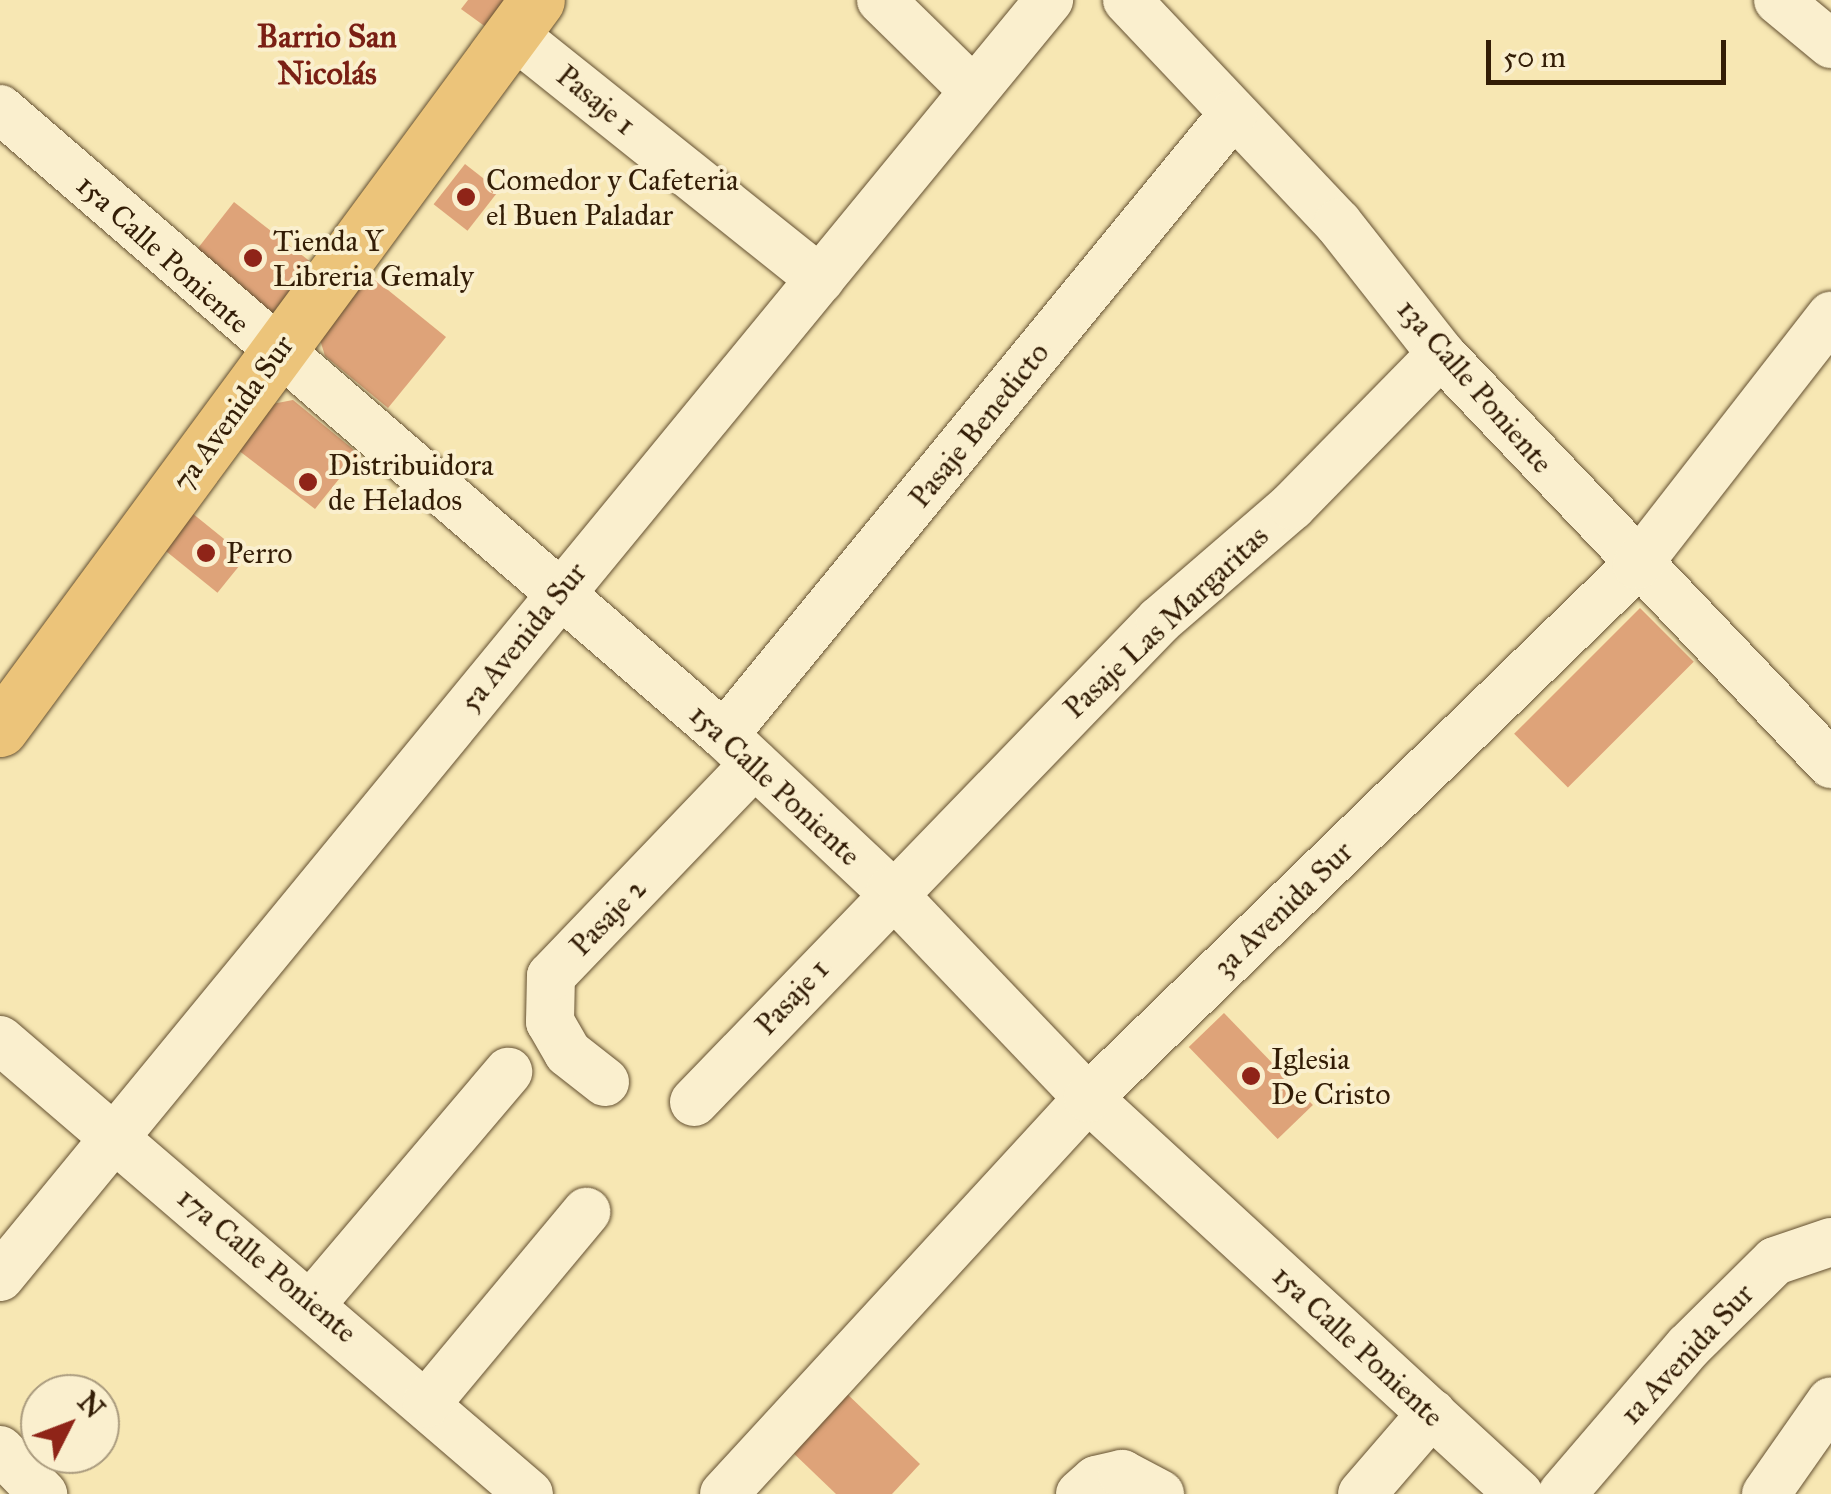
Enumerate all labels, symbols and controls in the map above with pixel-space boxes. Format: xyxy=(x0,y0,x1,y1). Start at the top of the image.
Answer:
district label: Barrio San Nicolás xyxy=(257,19,397,94)
scale bar xyxy=(1491,20,1731,82)
text: 50 m xyxy=(1503,39,1566,75)
street label: Pasaje 1 xyxy=(549,57,643,143)
place label: Comedor y Cafeteria el Buen Paladar xyxy=(486,162,739,232)
street label: 15a Calle Poniente xyxy=(69,167,257,341)
marker: Comedor y Cafeteria el Buen Paladar xyxy=(455,186,477,208)
place label: Tienda Y Libreria Gemaly xyxy=(273,223,474,294)
marker: Tienda Y Libreria Gemaly xyxy=(242,247,264,269)
street label: 13a Calle Poniente xyxy=(1390,292,1560,480)
street label: 7a Avenida Sur xyxy=(164,328,302,498)
street label: Pasaje Benedicto xyxy=(901,335,1057,515)
place label: Distribuidora de Helados xyxy=(328,447,494,518)
marker: Distribuidora de Helados xyxy=(297,471,319,493)
street label: Pasaje Las Margaritas xyxy=(1056,518,1276,726)
place label: Perro xyxy=(226,535,293,571)
marker: Perro xyxy=(195,542,217,564)
street label: 5a Avenida Sur xyxy=(452,555,594,719)
street label: 15a Calle Poniente xyxy=(682,697,868,873)
street label: 3a Avenida Sur xyxy=(1206,834,1360,984)
street label: Pasaje 2 xyxy=(562,871,654,963)
street label: Pasaje 1 xyxy=(748,951,836,1043)
place label: Iglesia De Cristo xyxy=(1271,1041,1390,1112)
marker: Iglesia De Cristo xyxy=(1240,1065,1262,1087)
street label: 17a Calle Poniente xyxy=(170,1180,364,1350)
street label: 15a Calle Poniente xyxy=(1265,1258,1451,1434)
street label: 1a Avenida Sur xyxy=(1613,1276,1761,1432)
north arrow xyxy=(20,1374,120,1474)
text: N xyxy=(70,1384,112,1425)

